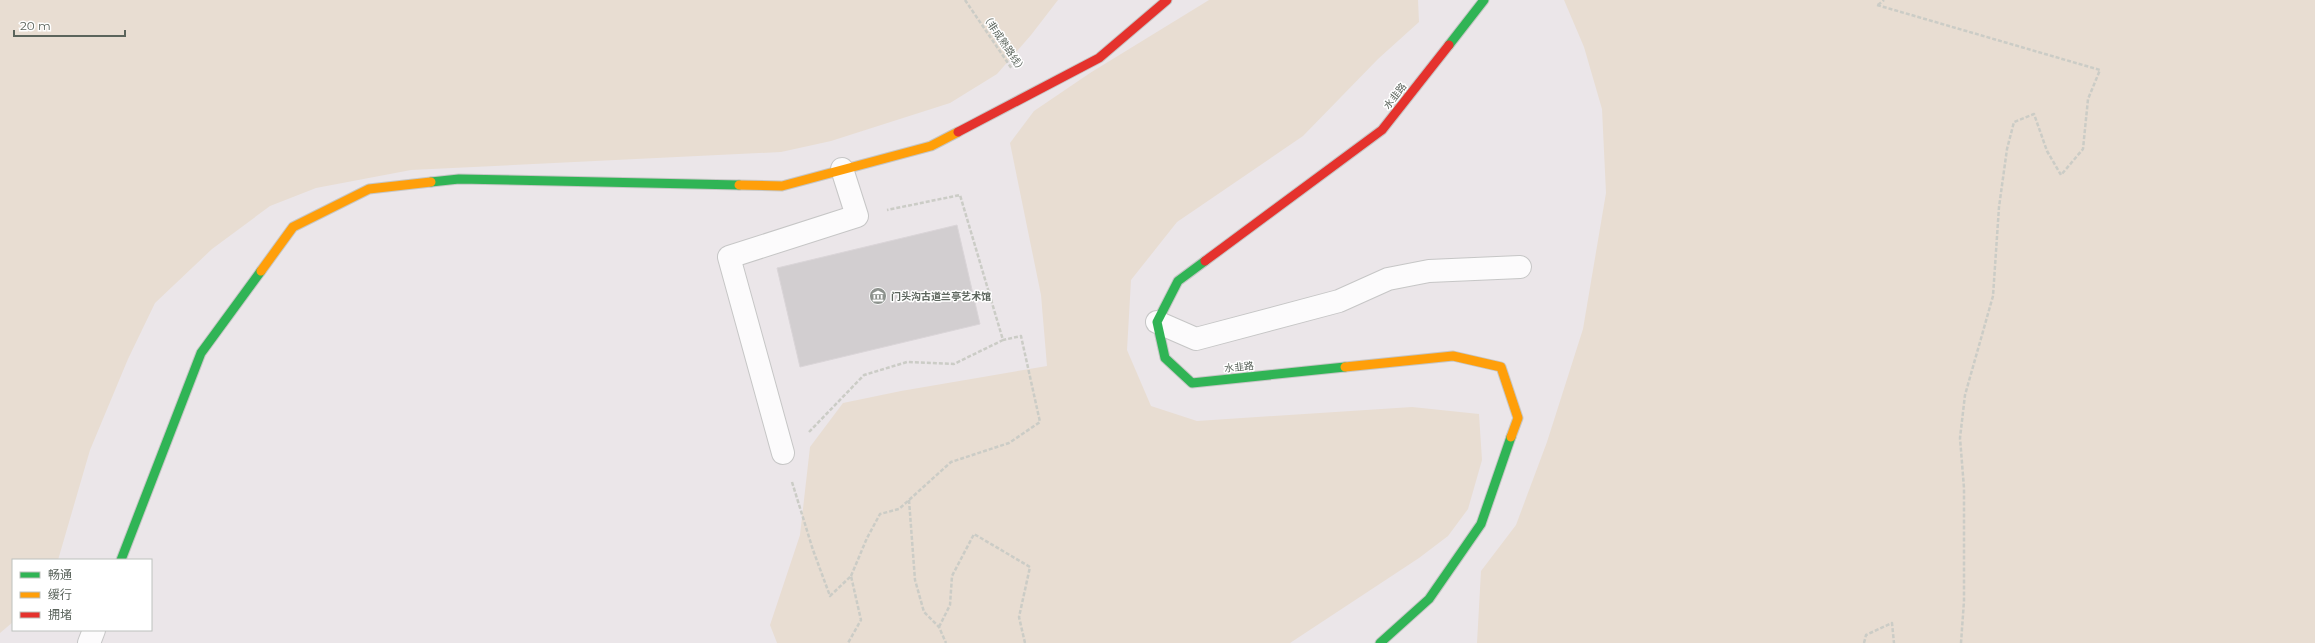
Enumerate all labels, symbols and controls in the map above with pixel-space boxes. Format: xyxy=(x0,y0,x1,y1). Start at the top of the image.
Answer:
street label: （非成熟路线） xyxy=(979,10,1029,76)
scale bar xyxy=(14,12,125,38)
text: 20 m xyxy=(20,18,51,33)
street label: 水韭路 xyxy=(1381,80,1409,112)
museum icon: 门头沟古道兰亭艺术馆 xyxy=(868,286,888,306)
place label: 门头沟古道兰亭艺术馆 xyxy=(891,290,991,303)
street label: 水韭路 xyxy=(1223,359,1255,375)
legend xyxy=(12,559,152,631)
text: 畅通 xyxy=(48,567,72,582)
text: 缓行 xyxy=(48,587,72,602)
text: 拥堵 xyxy=(48,607,72,622)

